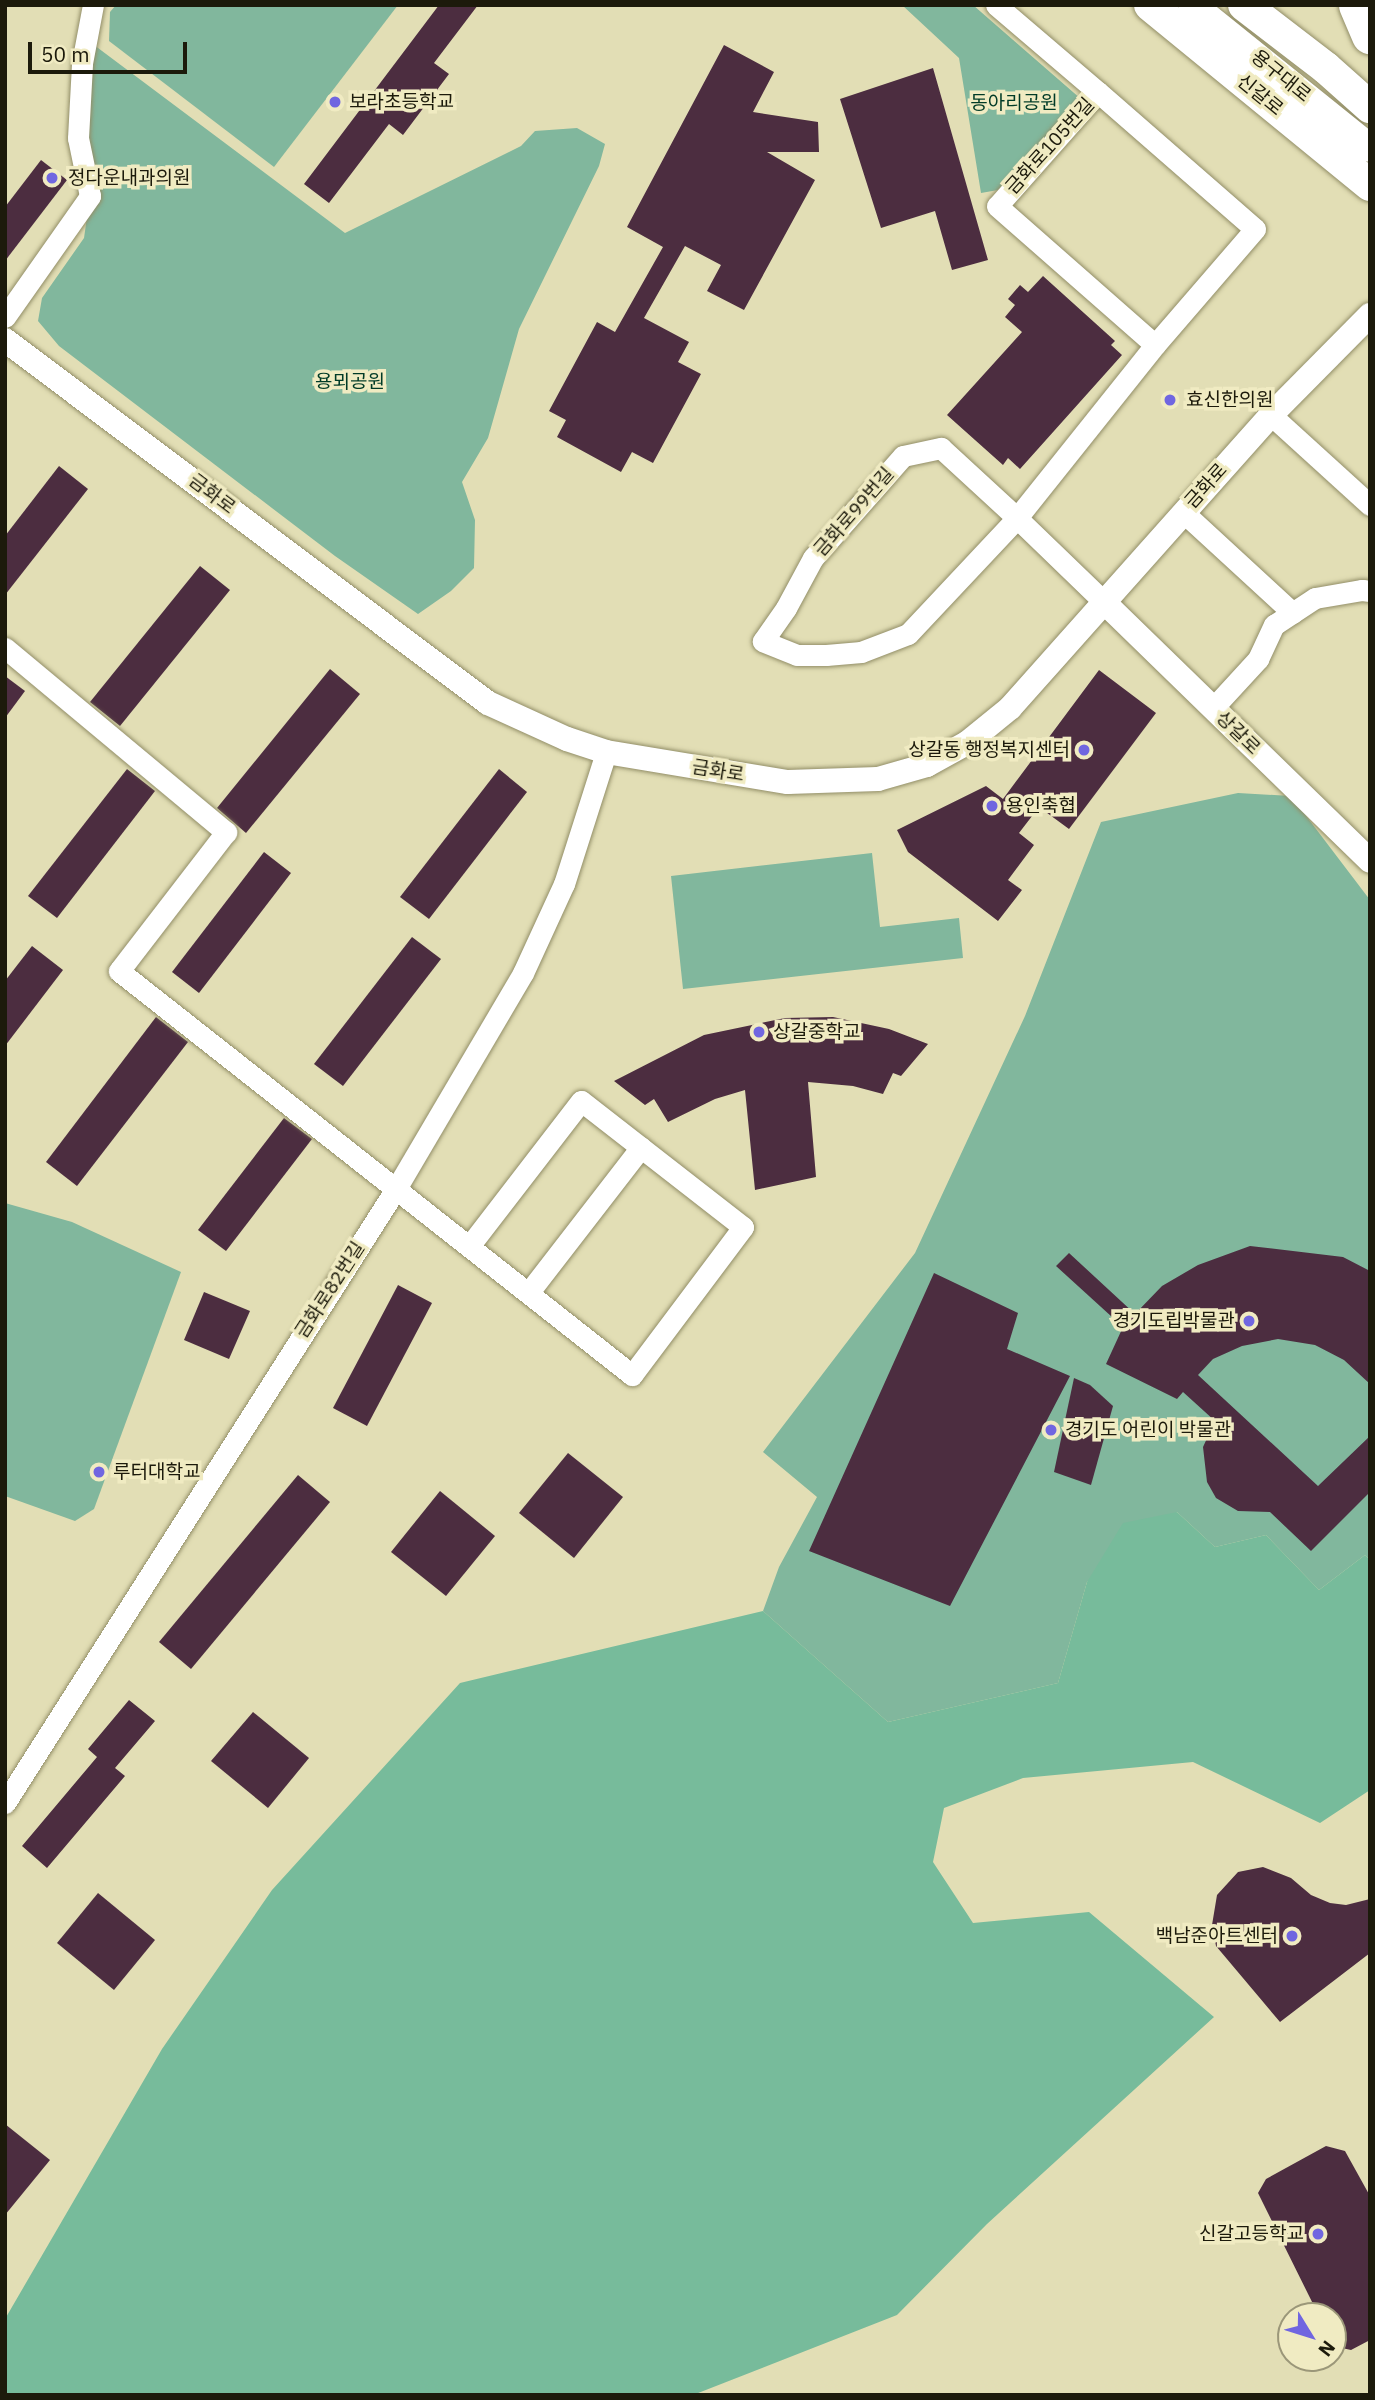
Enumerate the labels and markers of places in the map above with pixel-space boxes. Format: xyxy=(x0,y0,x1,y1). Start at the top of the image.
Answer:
place label: 보라초등학교 xyxy=(349,91,454,113)
marker: 보라초등학교 xyxy=(327,94,343,110)
place label: 정다운내과의원 xyxy=(68,167,190,189)
marker: 정다운내과의원 xyxy=(42,168,62,188)
place label: 효신한의원 xyxy=(1186,389,1273,411)
marker: 효신한의원 xyxy=(1160,390,1180,410)
place label: 상갈동 행정복지센터 xyxy=(908,739,1070,761)
marker: 상갈동 행정복지센터 xyxy=(1076,742,1092,758)
place label: 용인축협 xyxy=(1006,795,1076,817)
marker: 용인축협 xyxy=(984,798,1000,814)
place label: 상갈중학교 xyxy=(773,1021,860,1043)
marker: 상갈중학교 xyxy=(751,1024,767,1040)
place label: 경기도립박물관 xyxy=(1113,1310,1235,1332)
marker: 경기도립박물관 xyxy=(1241,1313,1257,1329)
place label: 경기도 어린이 박물관 xyxy=(1065,1419,1231,1441)
marker: 경기도 어린이 박물관 xyxy=(1043,1422,1059,1438)
place label: 루터대학교 xyxy=(113,1461,200,1483)
marker: 루터대학교 xyxy=(91,1464,107,1480)
place label: 백남준아트센터 xyxy=(1156,1925,1278,1947)
marker: 백남준아트센터 xyxy=(1284,1928,1300,1944)
place label: 신갈고등학교 xyxy=(1199,2223,1304,2245)
marker: 신갈고등학교 xyxy=(1310,2226,1326,2242)

